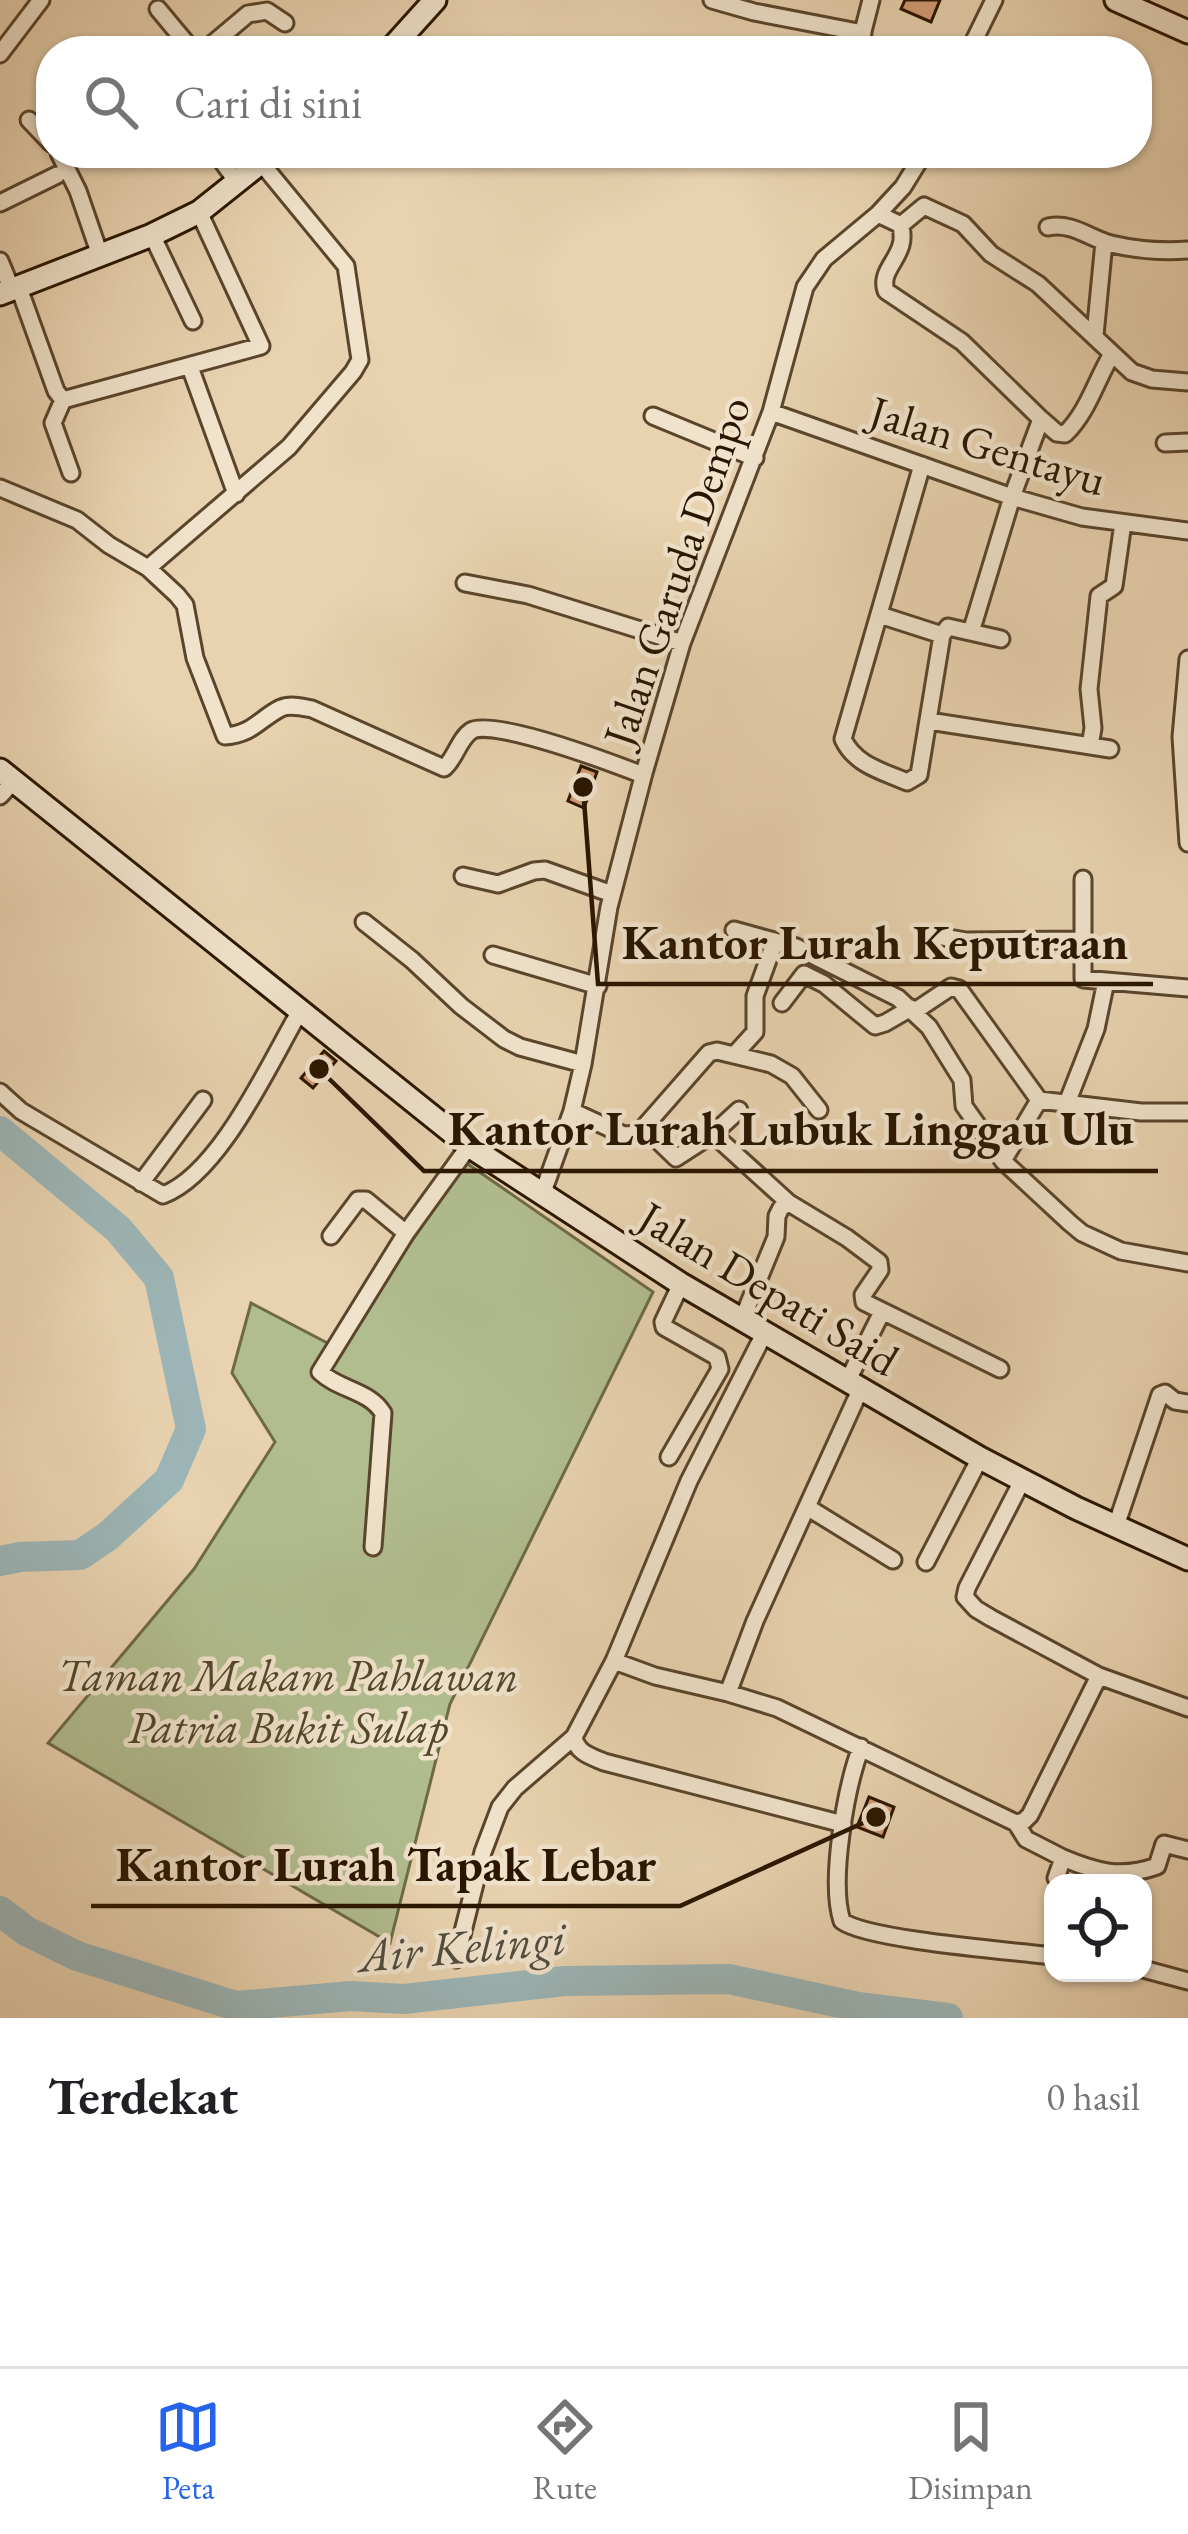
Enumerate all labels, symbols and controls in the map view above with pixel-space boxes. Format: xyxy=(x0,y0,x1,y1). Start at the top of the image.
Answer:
search box xyxy=(36,36,1152,168)
icon: search xyxy=(78,69,144,135)
text: Cari di sini xyxy=(174,73,362,131)
street label: Jalan Gentayu xyxy=(859,380,1113,508)
street label: Jalan Garuda Dempo xyxy=(588,388,763,757)
callout: Kantor Lurah Keputraan xyxy=(598,900,1153,984)
text: Kantor Lurah Keputraan xyxy=(622,911,1128,973)
callout: Kantor Lurah Lubuk Linggau Ulu xyxy=(424,1087,1158,1171)
text: Kantor Lurah Lubuk Linggau Ulu xyxy=(448,1097,1135,1159)
street label: Jalan Depati Said xyxy=(625,1186,910,1389)
park label: Taman Makam Pahlawan Patria Bukit Sulap xyxy=(58,1646,518,1756)
callout: Kantor Lurah Tapak Lebar xyxy=(91,1822,680,1906)
text: Kantor Lurah Tapak Lebar xyxy=(116,1833,656,1895)
map controls xyxy=(1044,1874,1152,1982)
button: locate xyxy=(1044,1874,1152,1982)
water label: Air Kelingi xyxy=(353,1906,570,1986)
text: Terdekat xyxy=(48,2063,238,2129)
text: 0 hasil xyxy=(1046,2071,1140,2122)
tab: Peta xyxy=(155,2394,221,2509)
tab: Rute xyxy=(532,2394,598,2509)
tab: Disimpan xyxy=(908,2394,1033,2509)

